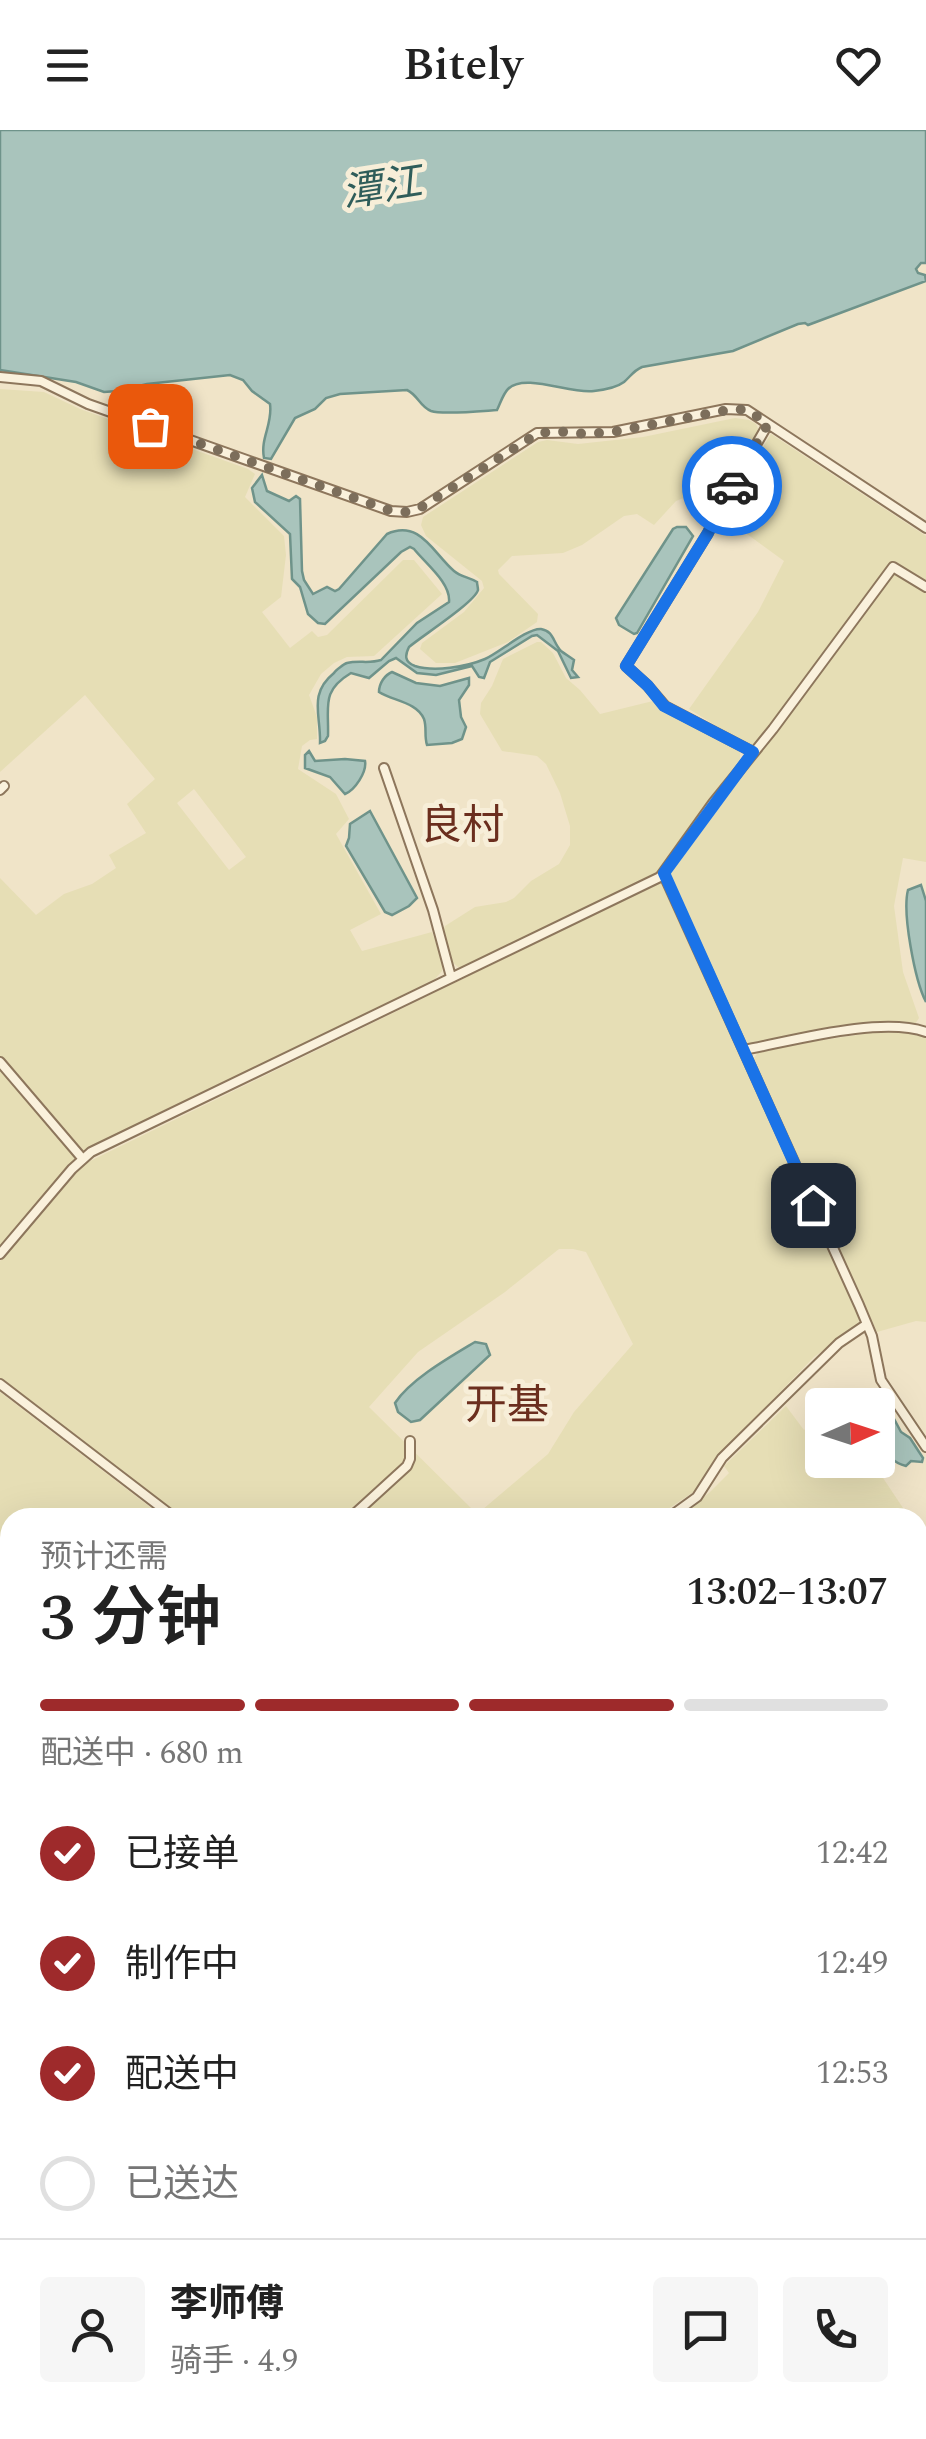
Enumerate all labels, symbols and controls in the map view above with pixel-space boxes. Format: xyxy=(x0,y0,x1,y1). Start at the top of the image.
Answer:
text: Bitely xyxy=(403,31,523,100)
icon: menu xyxy=(40,38,95,93)
icon: heart xyxy=(831,38,886,93)
water label: 潭江 xyxy=(338,152,430,225)
pin xyxy=(108,384,193,469)
icon: bag xyxy=(123,399,178,454)
courier xyxy=(682,436,782,536)
icon: car xyxy=(705,459,760,514)
district label: 良村 xyxy=(420,795,504,858)
pin xyxy=(771,1163,856,1248)
icon: home xyxy=(786,1178,841,1233)
district label: 开基 xyxy=(465,1375,549,1438)
north arrow xyxy=(805,1388,895,1478)
map controls xyxy=(805,1388,895,1478)
text: 预计还需 xyxy=(40,1533,168,1582)
text: 13:02–13:07 xyxy=(686,1564,888,1622)
text: 3 分钟 xyxy=(40,1570,221,1669)
text: 配送中 · 680 m xyxy=(40,1729,244,1778)
icon: check xyxy=(40,1826,95,1881)
text: 已接单 xyxy=(125,1826,239,1884)
text: 12:42 xyxy=(816,1829,888,1878)
icon: check xyxy=(40,1936,95,1991)
text: 制作中 xyxy=(125,1936,239,1994)
text: 12:49 xyxy=(816,1939,888,1988)
icon: check xyxy=(40,2046,95,2101)
text: 配送中 xyxy=(125,2046,239,2104)
text: 12:53 xyxy=(816,2049,888,2098)
text: 已送达 xyxy=(125,2156,239,2214)
text: 李师傅 xyxy=(170,2276,284,2334)
button: person xyxy=(40,2277,145,2382)
button: chat xyxy=(653,2277,758,2382)
button: phone xyxy=(783,2277,888,2382)
text: 骑手 · 4.9 xyxy=(170,2337,298,2386)

